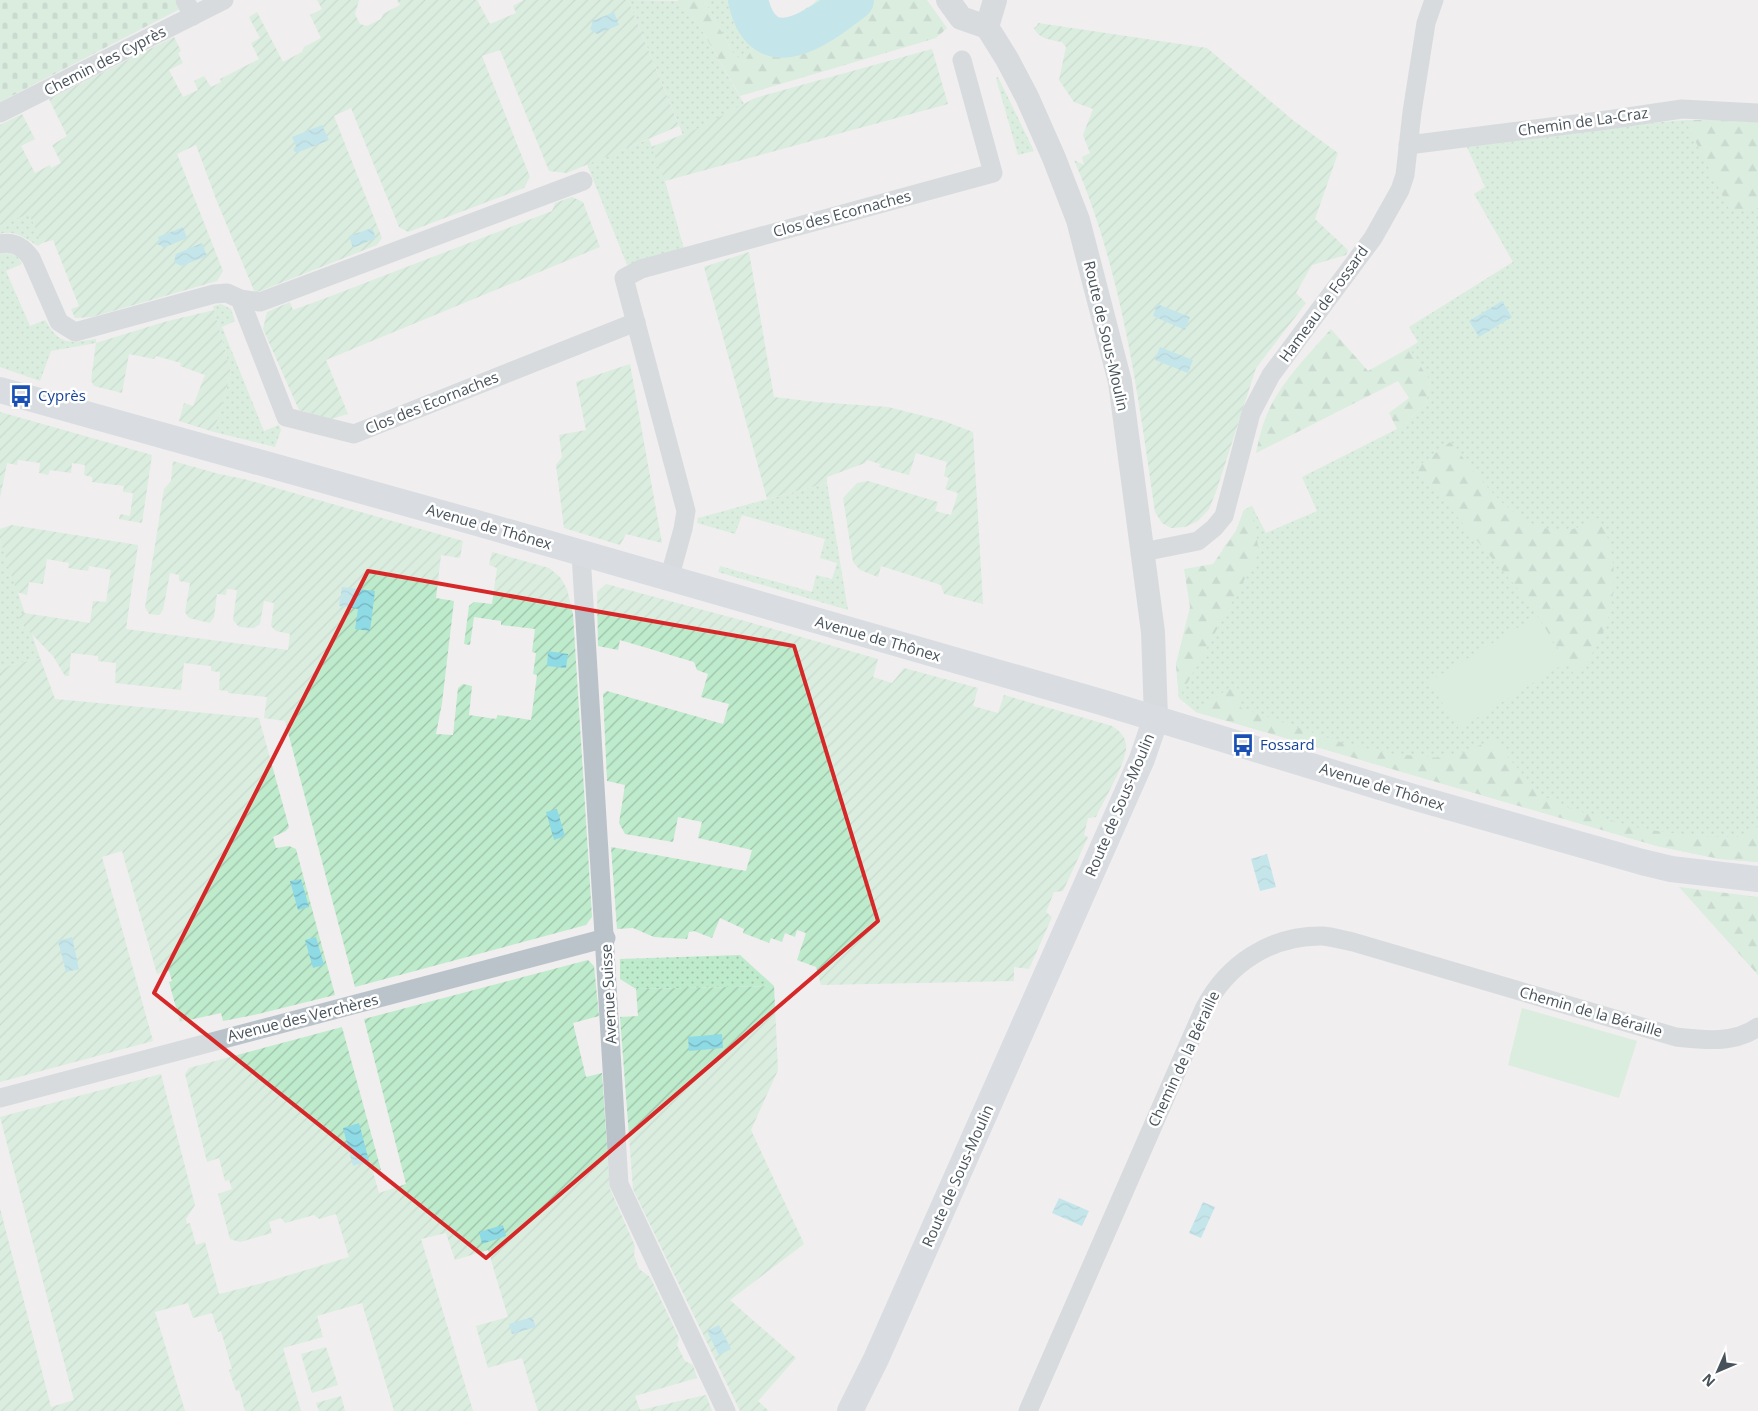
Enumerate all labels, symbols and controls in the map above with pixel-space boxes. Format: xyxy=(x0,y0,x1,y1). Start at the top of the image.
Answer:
street label: Chemin des Cyprès xyxy=(40,21,169,100)
street label: Chemin de La-Craz xyxy=(1516,102,1649,140)
street label: Clos des Ecornaches xyxy=(771,185,913,241)
street label: Hameau de Fossard xyxy=(1274,241,1372,366)
street label: Route de Sous-Moulin xyxy=(1080,259,1134,413)
street label: Clos des Ecornaches xyxy=(362,366,501,438)
bus stop icon: Cyprès xyxy=(8,383,34,409)
place label: Cyprès xyxy=(38,385,86,405)
street label: Avenue de Thônex xyxy=(424,499,554,554)
street label: Avenue de Thônex xyxy=(813,611,943,666)
street label: Route de Sous-Moulin xyxy=(1080,730,1158,879)
bus stop icon: Fossard xyxy=(1230,732,1256,758)
place label: Fossard xyxy=(1260,734,1315,754)
street label: Avenue de Thônex xyxy=(1317,758,1447,815)
street label: Avenue Suisse xyxy=(595,944,621,1045)
street label: Chemin de la Béraille xyxy=(1518,981,1665,1041)
street label: Chemin de la Béraille xyxy=(1143,987,1223,1130)
street label: Avenue des Verchères xyxy=(225,989,380,1045)
street label: Route de Sous-Moulin xyxy=(917,1101,997,1250)
north arrow xyxy=(1693,1346,1743,1396)
text: N xyxy=(1698,1370,1719,1391)

